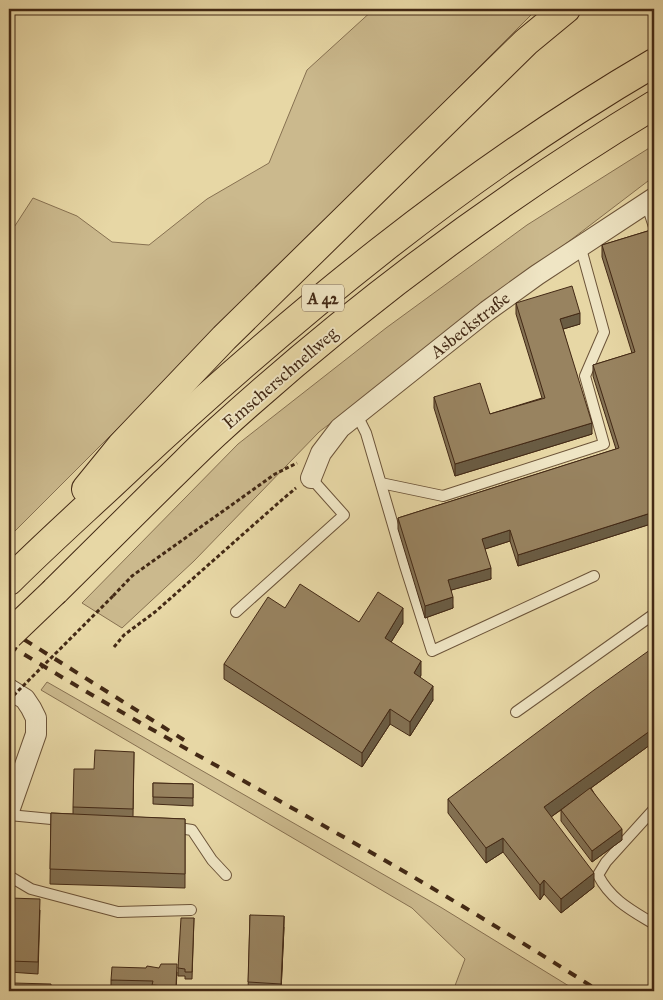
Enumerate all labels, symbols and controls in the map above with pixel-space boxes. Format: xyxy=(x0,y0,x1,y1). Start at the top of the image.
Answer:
road number: A 42 xyxy=(302,284,344,312)
street label: Asbeckstraße xyxy=(425,287,514,364)
street label: Emscherschnellweg xyxy=(218,322,343,435)

